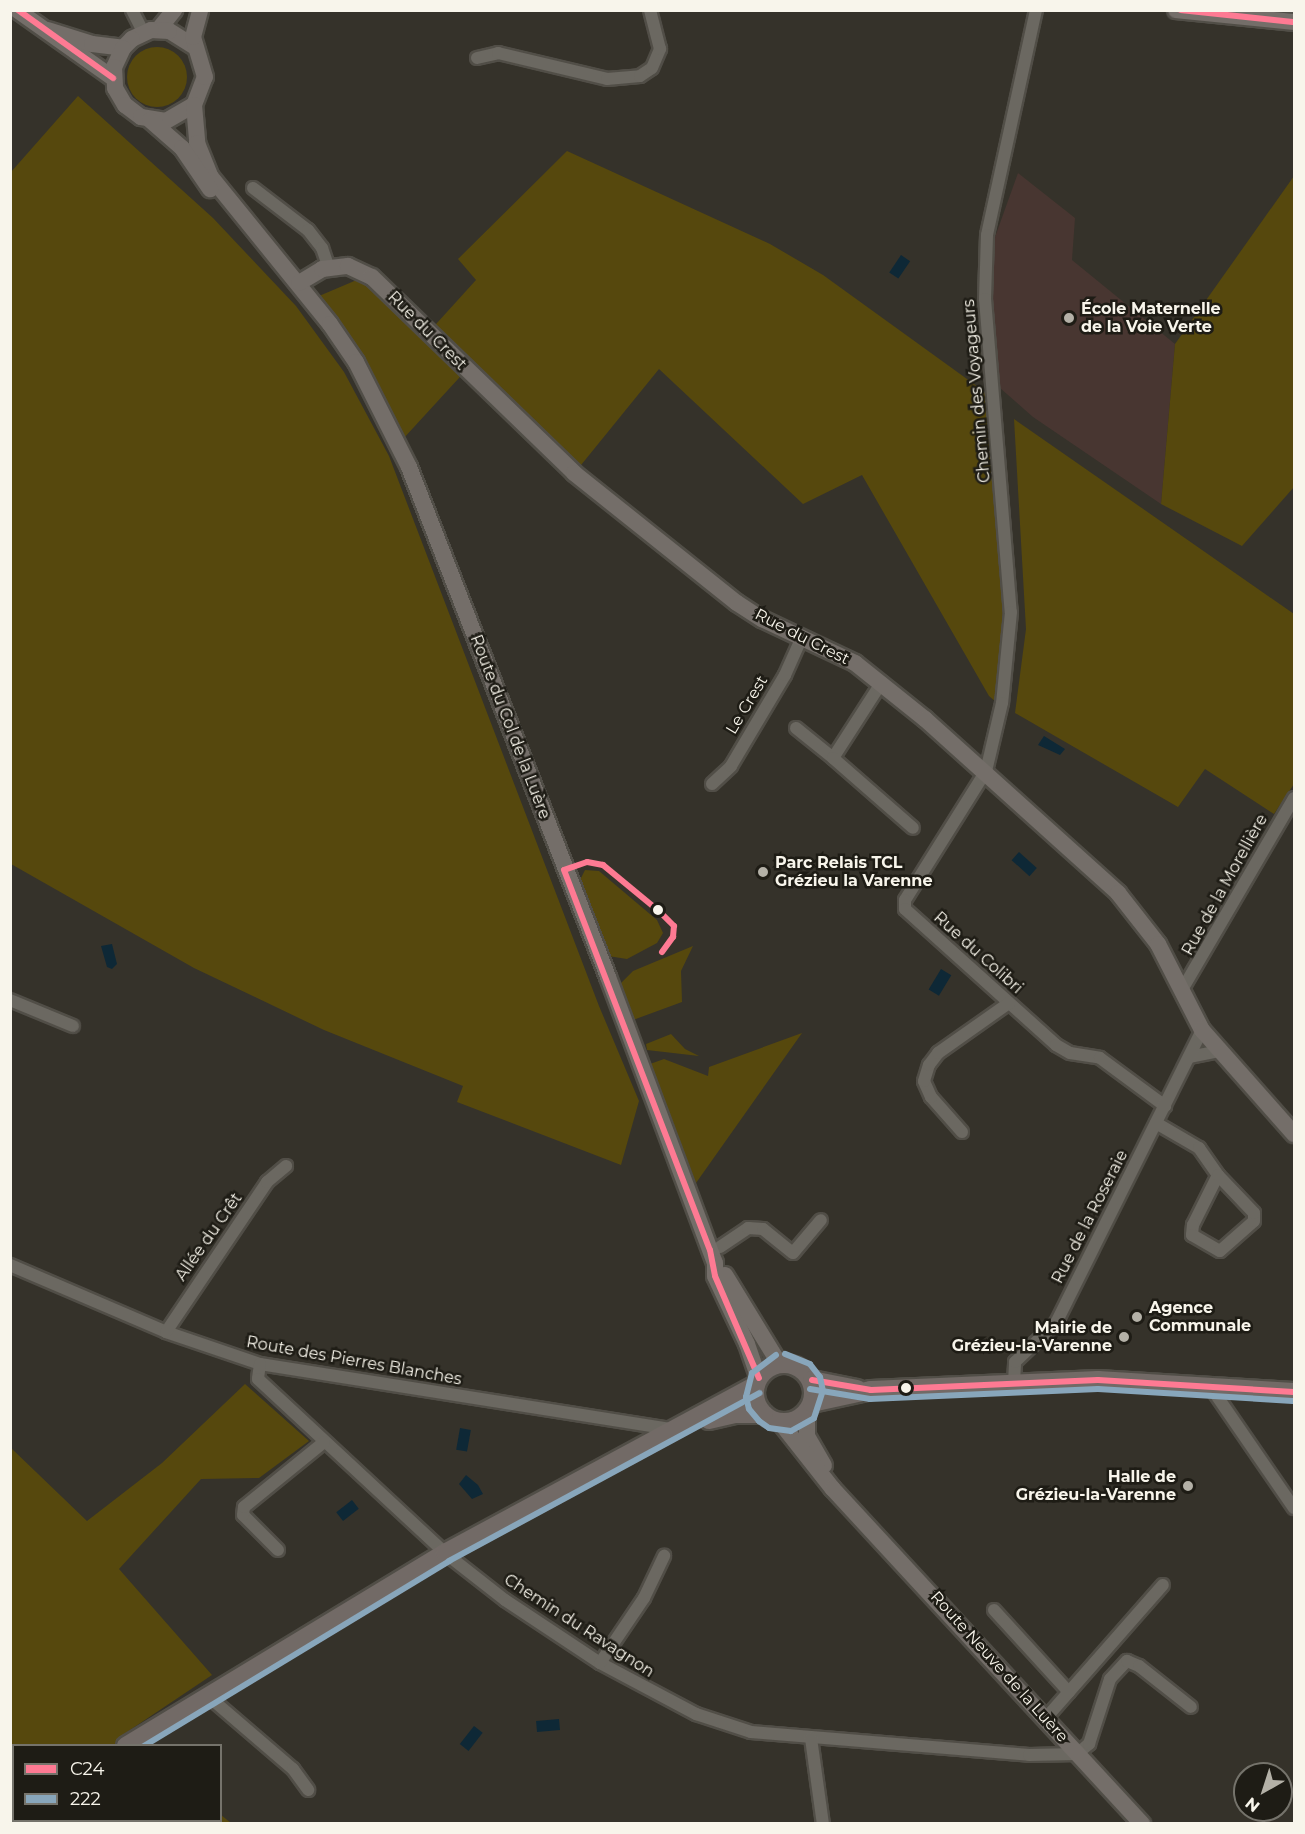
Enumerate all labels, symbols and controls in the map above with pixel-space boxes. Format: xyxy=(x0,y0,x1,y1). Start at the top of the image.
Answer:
street label: Rue du Crest xyxy=(384,288,470,374)
street label: Chemin des Voyageurs xyxy=(959,298,995,484)
place label: École Maternelle de la Voie Verte xyxy=(1081,299,1221,337)
marker: École Maternelle de la Voie Verte xyxy=(1062,311,1076,325)
street label: Rue du Crest xyxy=(752,605,852,669)
street label: Route du Col de la Luère xyxy=(466,632,554,822)
street label: Le Crest xyxy=(722,672,772,738)
street label: Rue de la Morellière xyxy=(1178,811,1272,959)
place label: Parc Relais TCL Grézieu la Varenne xyxy=(775,853,932,891)
marker: Parc Relais TCL Grézieu la Varenne xyxy=(756,865,770,879)
unlabelled marker xyxy=(652,904,664,916)
street label: Rue du Colibri xyxy=(930,908,1026,998)
street label: Rue de la Roseraie xyxy=(1048,1147,1132,1287)
street label: Allée du Crêt xyxy=(172,1189,246,1285)
place label: Agence Communale xyxy=(1149,1298,1251,1336)
marker: Agence Communale xyxy=(1130,1310,1144,1324)
place label: Mairie de Grézieu-la-Varenne xyxy=(952,1318,1112,1356)
marker: Mairie de Grézieu-la-Varenne xyxy=(1117,1330,1131,1344)
street label: Route des Pierres Blanches xyxy=(245,1333,463,1389)
unlabelled marker xyxy=(900,1382,912,1394)
place label: Halle de Grézieu-la-Varenne xyxy=(1016,1467,1176,1505)
marker: Halle de Grézieu-la-Varenne xyxy=(1181,1479,1195,1493)
street label: Chemin du Ravagnon xyxy=(500,1570,658,1682)
street label: Route Neuve de la Luère xyxy=(926,1588,1072,1746)
legend xyxy=(12,1744,222,1822)
text: C24 xyxy=(70,1758,104,1780)
north arrow xyxy=(1233,1762,1293,1822)
text: 222 xyxy=(70,1788,101,1810)
text: N xyxy=(1242,1793,1264,1816)

